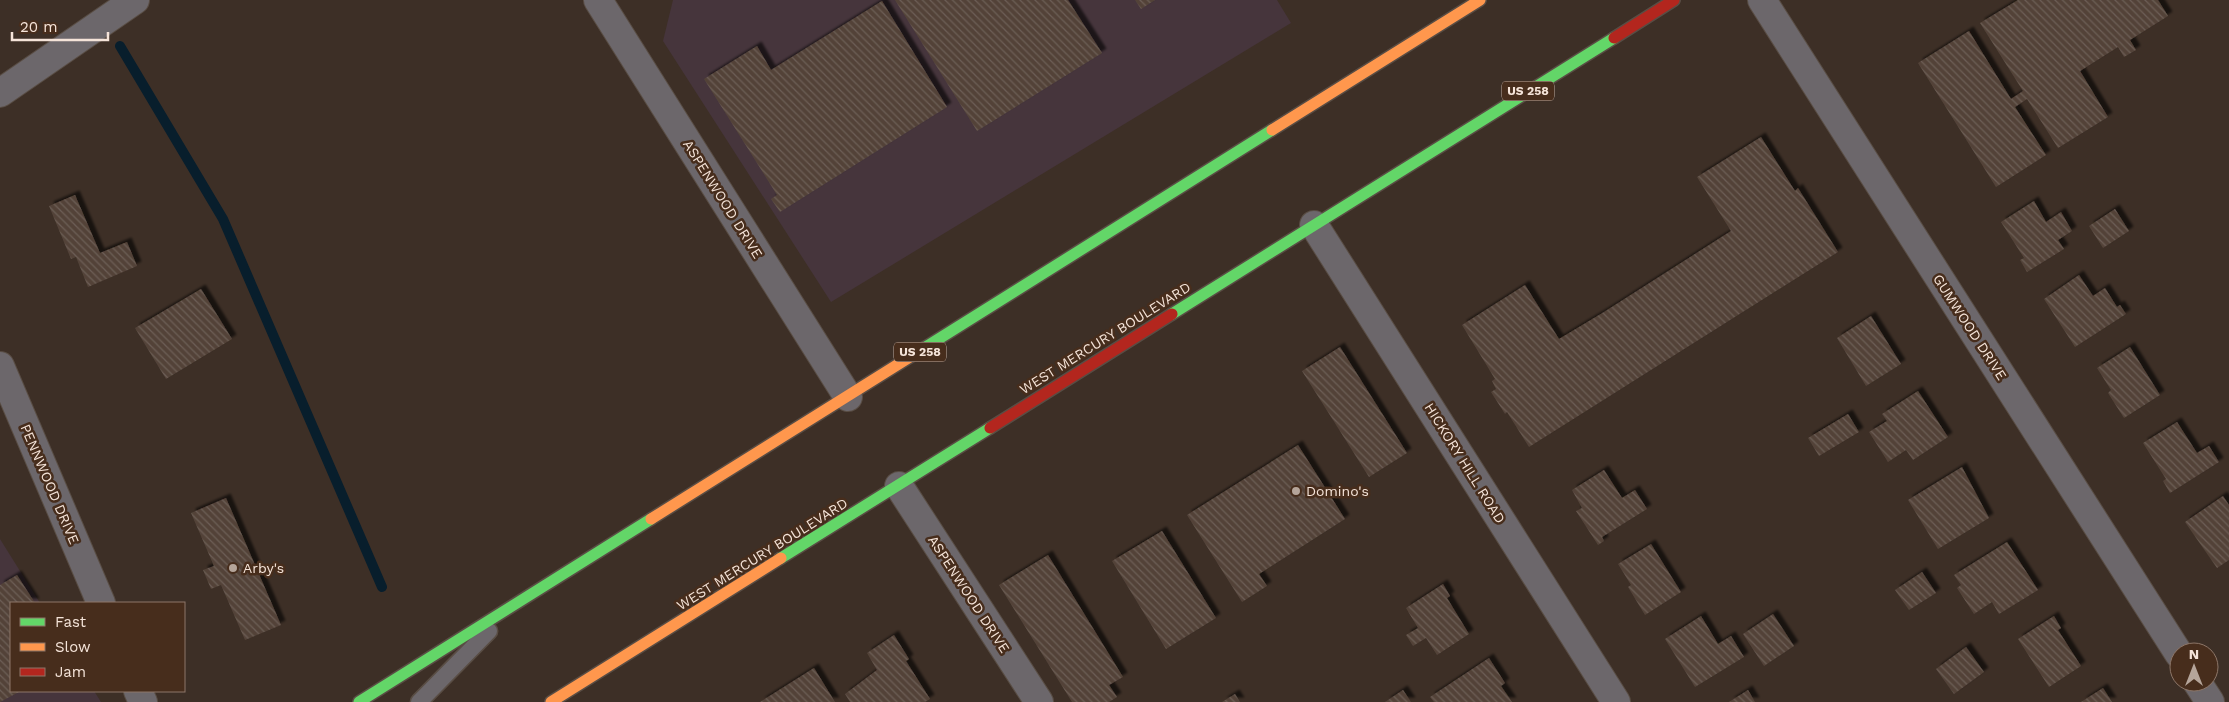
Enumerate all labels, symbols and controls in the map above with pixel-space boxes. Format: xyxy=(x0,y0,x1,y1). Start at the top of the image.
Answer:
scale bar xyxy=(12,10,109,42)
text: 20 m xyxy=(20,18,58,36)
road number: US 258 xyxy=(1502,82,1554,100)
street label: ASPENWOOD DRIVE xyxy=(680,137,766,261)
street label: GUMWOOD DRIVE xyxy=(1930,271,2010,383)
street label: WEST MERCURY BOULEVARD xyxy=(1017,279,1193,397)
road number: US 258 xyxy=(894,342,946,362)
street label: HICKORY HILL ROAD xyxy=(1421,400,1509,526)
street label: PENNWOOD DRIVE xyxy=(17,422,83,546)
place label: Domino's xyxy=(1306,483,1369,499)
marker: Domino's xyxy=(1290,485,1302,497)
street label: WEST MERCURY BOULEVARD xyxy=(674,495,850,613)
street label: ASPENWOOD DRIVE xyxy=(925,532,1013,656)
place label: Arby's xyxy=(243,560,284,576)
marker: Arby's xyxy=(227,562,239,574)
legend xyxy=(10,602,185,692)
text: Fast xyxy=(55,613,87,631)
text: Slow xyxy=(55,638,91,656)
north arrow xyxy=(2169,642,2219,692)
text: N xyxy=(2189,646,2199,662)
text: Jam xyxy=(55,663,86,681)

